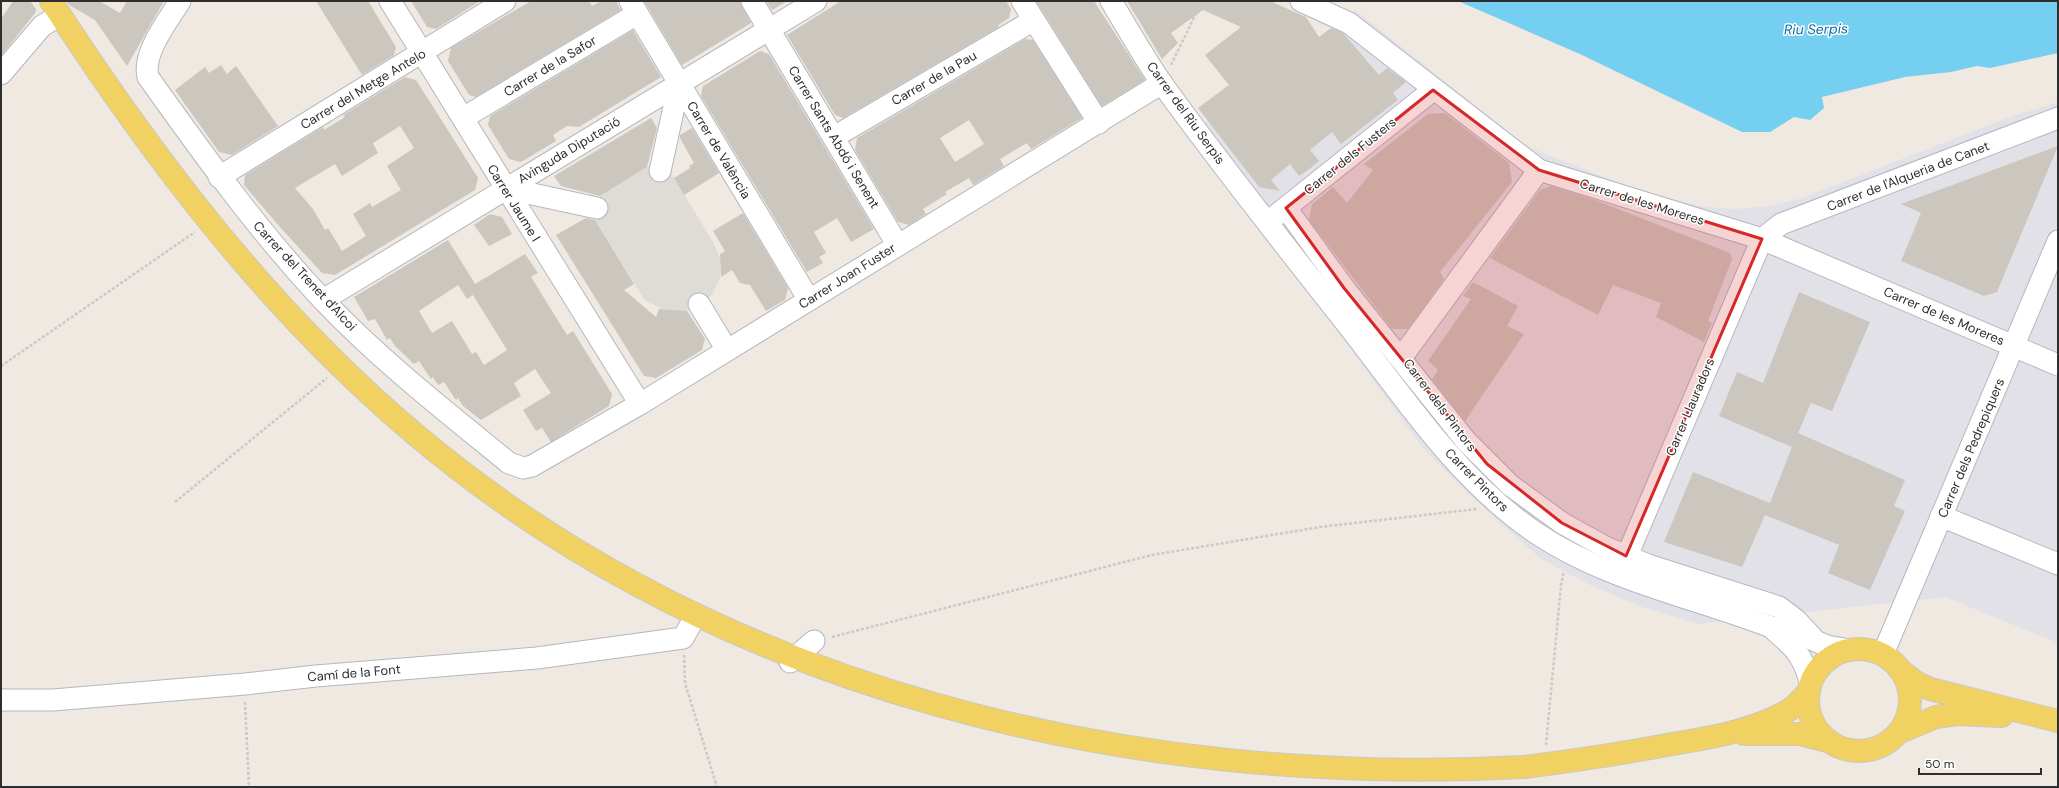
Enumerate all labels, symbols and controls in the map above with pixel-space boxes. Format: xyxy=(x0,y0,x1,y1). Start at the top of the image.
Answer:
water label: Riu Serpis xyxy=(1784,19,1848,39)
street label: Carrer de la Safor xyxy=(501,32,600,100)
street label: Carrer del Metge Antelo xyxy=(297,45,429,133)
street label: Carrer de la Pau xyxy=(888,47,980,109)
street label: Carrer del Riu Serpis xyxy=(1143,58,1229,168)
street label: Carrer Sants Abdó i Senent xyxy=(785,63,883,211)
street label: Carrer de València xyxy=(683,98,755,202)
street label: Avinguda Diputació xyxy=(515,112,624,187)
street label: Carrer dels Fusters xyxy=(1300,113,1400,199)
street label: Carrer de l'Alqueria de Canet xyxy=(1824,137,1992,215)
street label: Carrer Jaume I xyxy=(483,161,545,245)
street label: Carrer de les Moreres xyxy=(1577,175,1707,229)
street label: Carrer del Trenet d'Alcoi xyxy=(250,217,360,335)
street label: Carrer Joan Fuster xyxy=(795,239,899,313)
street label: Carrer de les Moreres xyxy=(1881,283,2007,349)
street label: Carrer dels Pintors xyxy=(1400,355,1480,455)
street label: Carrer Llauradors xyxy=(1662,355,1718,459)
street label: Carrer dels Pedrepiquers xyxy=(1934,376,2008,520)
street label: Carrer Pintors xyxy=(1441,444,1513,516)
street label: Camí de la Font xyxy=(307,660,401,686)
scale bar xyxy=(1919,750,2041,776)
text: 50 m xyxy=(1925,756,1954,772)

